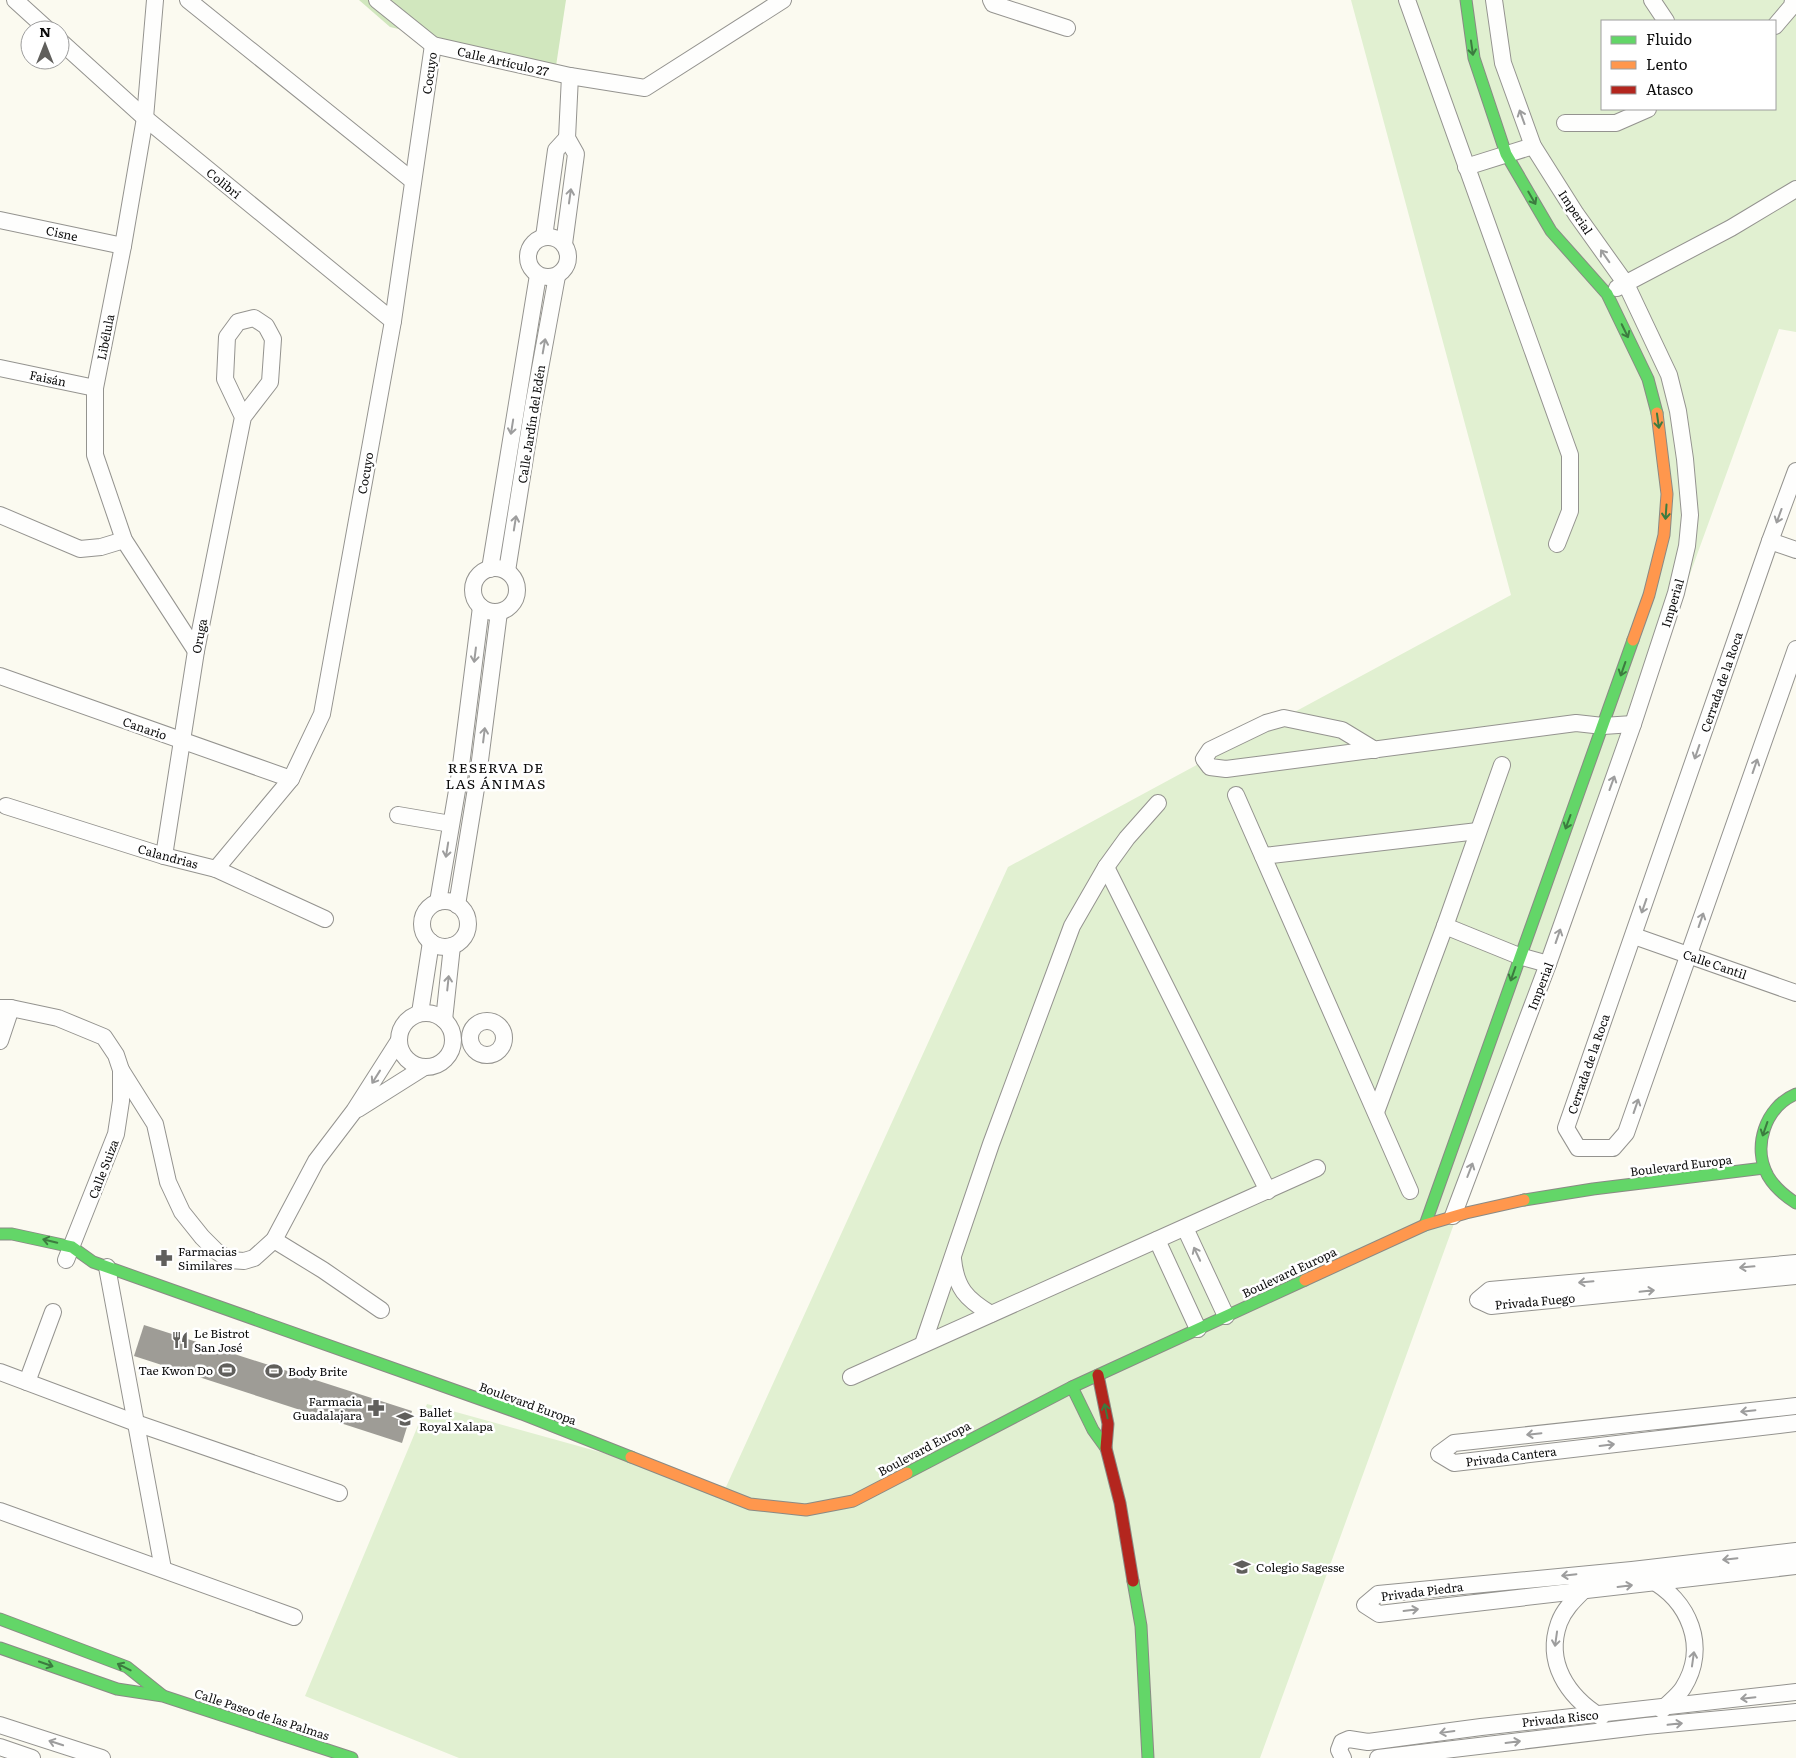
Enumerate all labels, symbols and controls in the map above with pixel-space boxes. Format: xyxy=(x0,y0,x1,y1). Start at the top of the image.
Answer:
north arrow xyxy=(20,20,70,70)
legend xyxy=(1601,20,1776,110)
text: N xyxy=(39,21,51,41)
text: Fluido xyxy=(1646,27,1692,50)
one-way arrow xyxy=(1468,40,1478,56)
street label: Calle Artículo 27 xyxy=(455,42,551,80)
street label: Cocuyo xyxy=(417,51,441,95)
text: Lento xyxy=(1646,52,1688,75)
text: Atasco xyxy=(1646,77,1693,100)
one-way arrow xyxy=(1517,110,1526,125)
street label: Colibrí xyxy=(203,163,245,203)
street label: Imperial xyxy=(1555,186,1597,238)
one-way arrow xyxy=(566,188,576,204)
one-way arrow xyxy=(1528,191,1538,205)
street label: Cisne xyxy=(45,221,79,245)
one-way arrow xyxy=(1600,249,1611,263)
street label: Libélula xyxy=(92,312,118,362)
one-way arrow xyxy=(1620,323,1630,338)
one-way arrow xyxy=(540,338,550,354)
street label: Calle Jardín del Edén xyxy=(513,363,549,485)
street label: Faisán xyxy=(28,365,68,391)
one-way arrow xyxy=(1653,413,1663,429)
one-way arrow xyxy=(506,418,516,434)
street label: Cocuyo xyxy=(352,451,378,495)
one-way arrow xyxy=(1661,504,1670,520)
one-way arrow xyxy=(1774,508,1783,524)
one-way arrow xyxy=(510,516,520,532)
street label: Imperial xyxy=(1656,576,1688,630)
street label: Oruga xyxy=(187,616,211,655)
street label: Cerrada de la Roca xyxy=(1695,629,1747,735)
one-way arrow xyxy=(470,647,480,663)
one-way arrow xyxy=(1618,660,1627,676)
street label: Canario xyxy=(121,712,169,744)
one-way arrow xyxy=(479,728,489,744)
one-way arrow xyxy=(1692,744,1701,760)
district label: RESERVA DE LAS ÁNIMAS xyxy=(446,757,546,793)
one-way arrow xyxy=(1751,759,1760,775)
one-way arrow xyxy=(1608,776,1617,791)
one-way arrow xyxy=(1563,813,1572,829)
street label: Calandrias xyxy=(136,839,201,873)
one-way arrow xyxy=(441,842,451,858)
one-way arrow xyxy=(1639,898,1648,913)
one-way arrow xyxy=(1697,912,1706,928)
one-way arrow xyxy=(1554,929,1563,945)
street label: Calle Cantil xyxy=(1681,945,1749,983)
street label: Imperial xyxy=(1523,959,1557,1013)
one-way arrow xyxy=(1508,966,1517,982)
one-way arrow xyxy=(443,975,453,991)
street label: Cerrada de la Roca xyxy=(1562,1011,1614,1117)
one-way arrow xyxy=(371,1069,381,1083)
one-way arrow xyxy=(1632,1099,1641,1114)
one-way arrow xyxy=(1760,1121,1769,1136)
street label: Calle Suiza xyxy=(83,1136,123,1201)
street label: Boulevard Europa xyxy=(1629,1150,1733,1180)
one-way arrow xyxy=(1466,1163,1475,1178)
one-way arrow xyxy=(42,1236,58,1245)
place label: Farmacias Similares xyxy=(178,1242,237,1274)
street label: Boulevard Europa xyxy=(1239,1242,1340,1302)
one-way arrow xyxy=(1192,1247,1202,1262)
pharmacy icon: Farmacias Similares xyxy=(154,1248,174,1268)
one-way arrow xyxy=(1740,1262,1756,1272)
one-way arrow xyxy=(1578,1277,1594,1286)
one-way arrow xyxy=(1639,1286,1655,1296)
street label: Privada Fuego xyxy=(1494,1289,1576,1313)
place label: Le Bistrot San José xyxy=(194,1324,249,1356)
restaurant icon: Le Bistrot San José xyxy=(170,1330,190,1350)
sports icon: Tae Kwon Do xyxy=(217,1360,237,1380)
place label: Tae Kwon Do xyxy=(138,1361,213,1379)
sports icon: Body Brite xyxy=(264,1361,284,1381)
place label: Body Brite xyxy=(288,1362,347,1380)
street label: Boulevard Europa xyxy=(477,1377,580,1429)
place label: Farmacia Guadalajara xyxy=(293,1392,363,1424)
pharmacy icon: Farmacia Guadalajara xyxy=(366,1398,386,1418)
place label: Ballet Royal Xalapa xyxy=(419,1403,494,1435)
one-way arrow xyxy=(1100,1404,1110,1420)
one-way arrow xyxy=(1740,1406,1756,1416)
school or university icon: Ballet Royal Xalapa xyxy=(395,1409,415,1429)
street label: Boulevard Europa xyxy=(875,1416,974,1480)
one-way arrow xyxy=(1526,1429,1542,1439)
one-way arrow xyxy=(1599,1440,1615,1450)
street label: Privada Cantera xyxy=(1465,1441,1558,1470)
one-way arrow xyxy=(1723,1554,1739,1564)
school or university icon: Colegio Sagesse xyxy=(1232,1557,1252,1577)
place label: Colegio Sagesse xyxy=(1256,1558,1345,1576)
one-way arrow xyxy=(1561,1570,1577,1580)
street label: Privada Piedra xyxy=(1380,1577,1465,1605)
one-way arrow xyxy=(1617,1581,1633,1591)
one-way arrow xyxy=(1403,1605,1419,1615)
one-way arrow xyxy=(1551,1630,1561,1646)
one-way arrow xyxy=(1688,1652,1698,1668)
one-way arrow xyxy=(38,1660,53,1669)
one-way arrow xyxy=(117,1662,132,1671)
street label: Calle Paseo de las Palmas xyxy=(192,1684,332,1745)
one-way arrow xyxy=(1740,1693,1756,1703)
street label: Privada Risco xyxy=(1521,1705,1599,1731)
one-way arrow xyxy=(1666,1719,1682,1728)
one-way arrow xyxy=(1439,1727,1455,1737)
one-way arrow xyxy=(1505,1737,1521,1747)
one-way arrow xyxy=(48,1738,64,1747)

